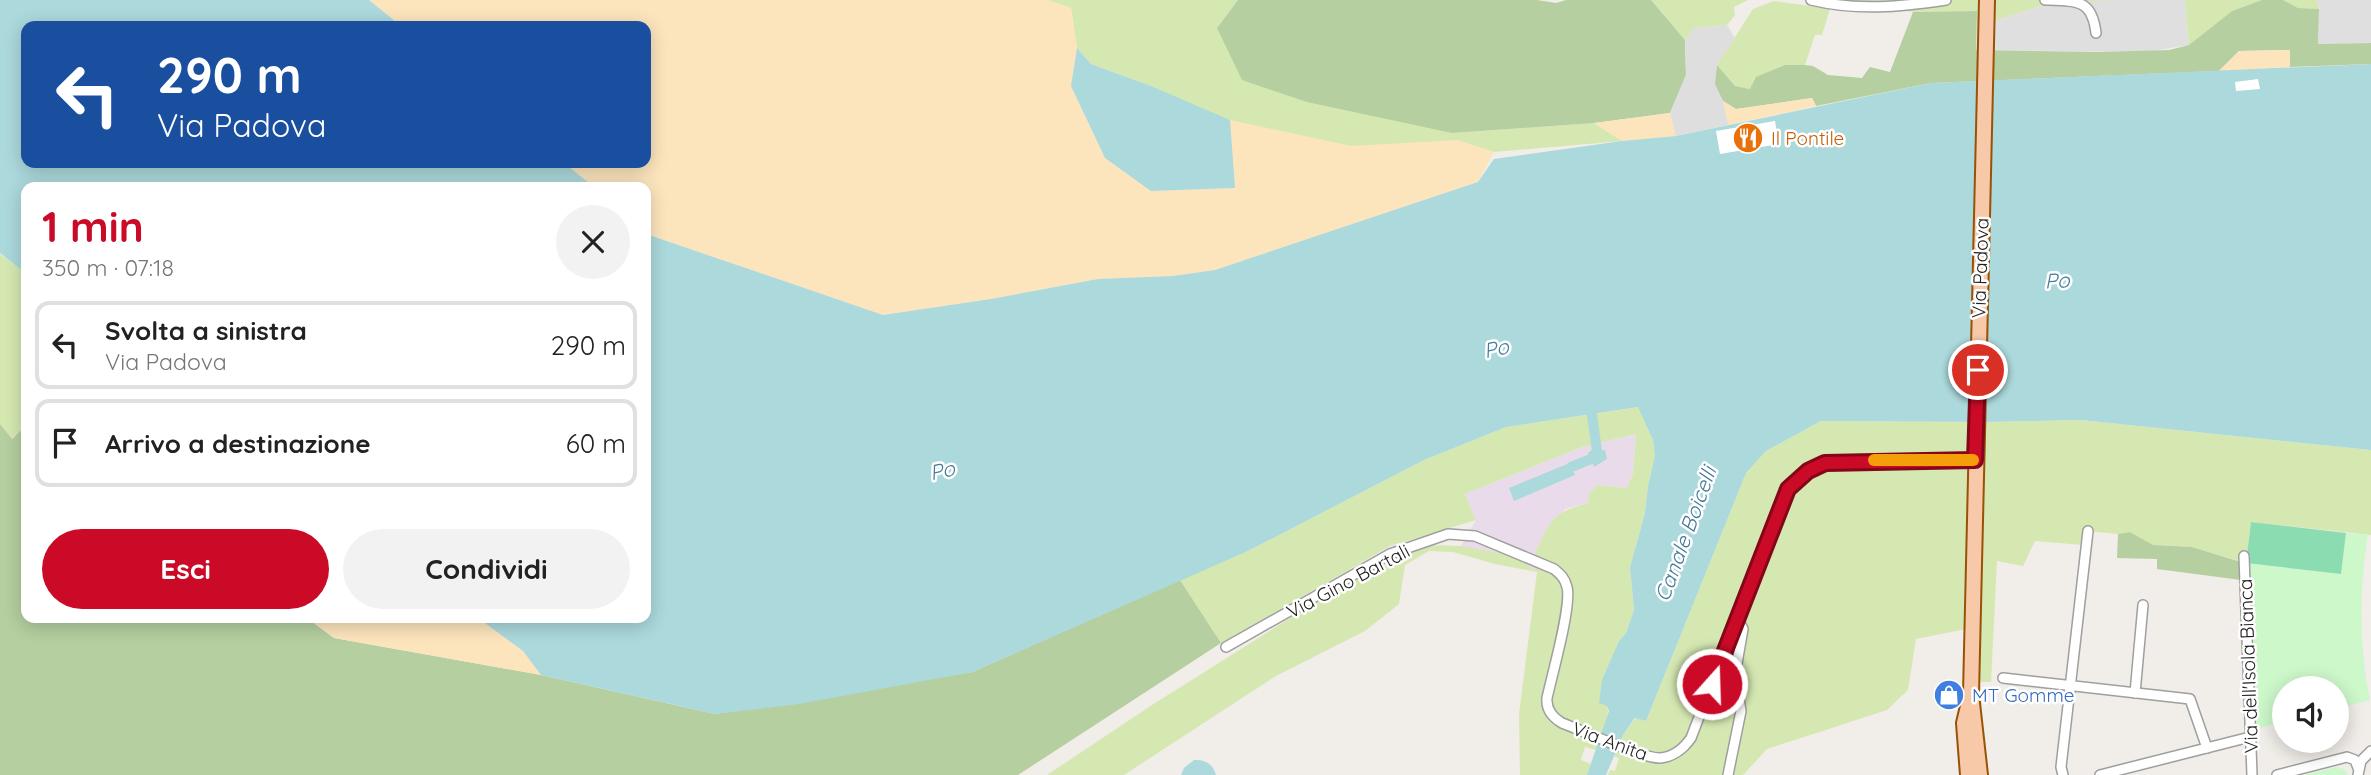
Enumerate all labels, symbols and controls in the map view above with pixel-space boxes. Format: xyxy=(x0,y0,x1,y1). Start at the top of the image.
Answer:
text: 290 m xyxy=(157,44,302,105)
icon: left xyxy=(42,49,133,140)
text: Via Padova xyxy=(157,105,326,145)
restaurant icon: Il Pontile xyxy=(1731,121,1765,155)
place label: Il Pontile xyxy=(1771,126,1844,150)
text: 1 min xyxy=(42,200,144,253)
button: close xyxy=(556,205,630,279)
street label: Via Padova xyxy=(1966,217,1994,319)
text: 350 m · 07:18 xyxy=(42,253,174,282)
water label: Po xyxy=(2044,266,2071,294)
text: Svolta a sinistra xyxy=(105,314,307,347)
icon: left xyxy=(46,326,84,364)
text: 290 m xyxy=(551,329,626,362)
water label: Po xyxy=(1481,332,1512,363)
pin xyxy=(1948,340,2008,400)
text: Via Padova xyxy=(105,347,227,376)
icon: arrive xyxy=(1959,351,1997,389)
icon: arrive xyxy=(46,424,84,462)
text: Arrivo a destinazione xyxy=(105,427,371,460)
text: 60 m xyxy=(566,427,626,460)
water label: Po xyxy=(927,454,958,485)
water label: Canale Boicelli xyxy=(1649,461,1722,605)
button: Esci xyxy=(42,529,329,609)
button: Condividi xyxy=(343,529,630,609)
street label: Via Gino Bartali xyxy=(1282,538,1414,624)
street label: Via dell'Isola Bianca xyxy=(2233,578,2263,754)
position arrow xyxy=(1675,647,1749,721)
map controls xyxy=(2272,676,2349,753)
button: sound xyxy=(2272,676,2349,753)
shop icon: MT Gomme xyxy=(1932,678,1966,712)
place label: MT Gomme xyxy=(1972,683,2074,707)
street label: Via Anita xyxy=(1569,716,1651,766)

